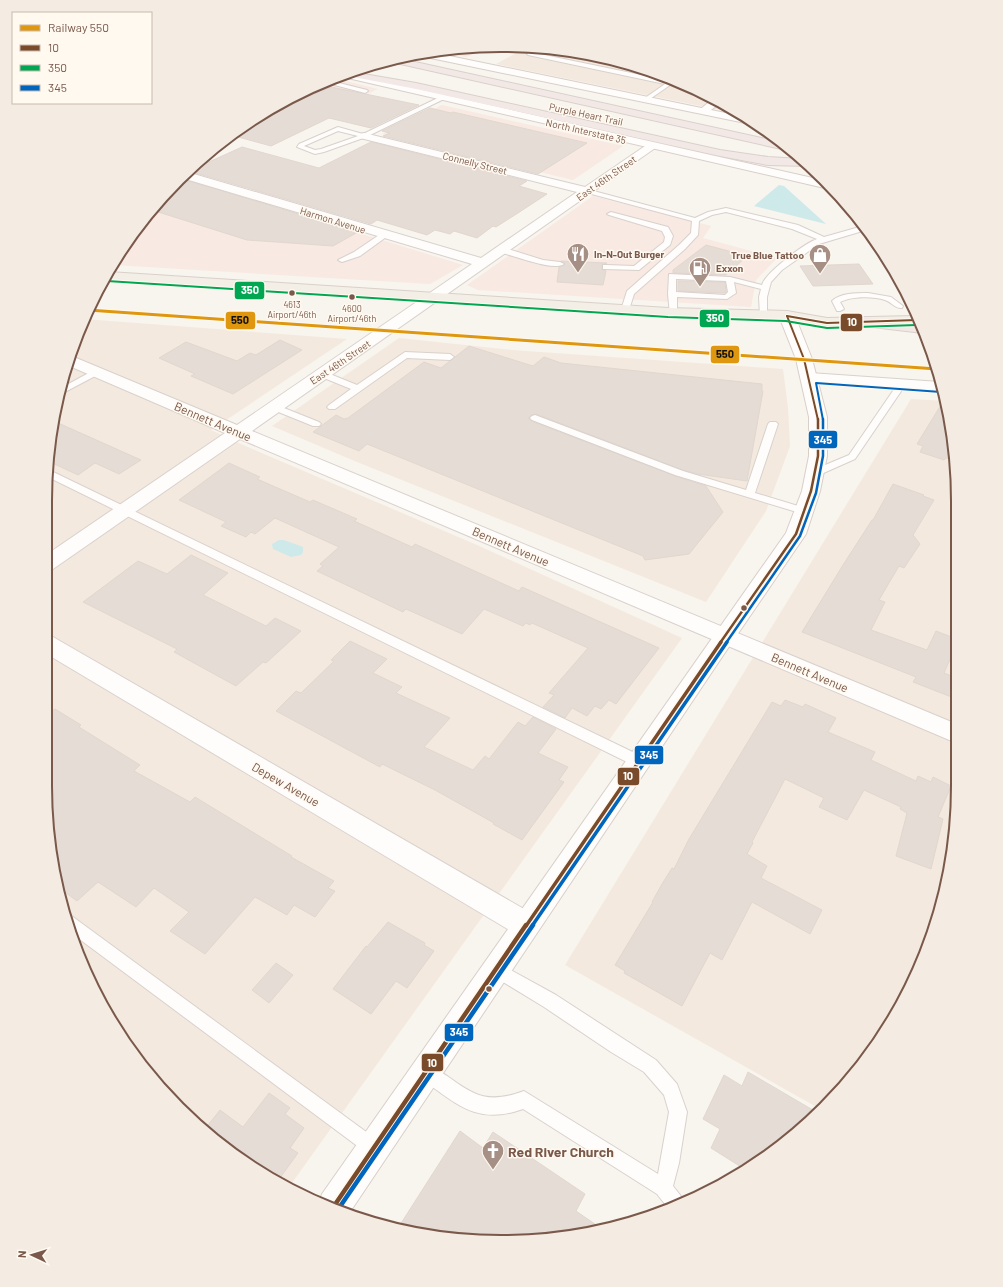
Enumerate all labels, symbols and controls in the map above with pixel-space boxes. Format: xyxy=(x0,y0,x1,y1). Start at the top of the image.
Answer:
legend xyxy=(12,12,152,104)
text: Railway 550 xyxy=(48,20,109,34)
text: 10 xyxy=(48,40,59,54)
text: 350 xyxy=(48,60,67,74)
text: 345 xyxy=(48,80,67,94)
street label: Purple Heart Trail xyxy=(548,100,624,128)
street label: North Interstate 35 xyxy=(545,116,627,146)
street label: Connelly Street xyxy=(441,149,509,177)
street label: East 46th Street xyxy=(574,153,639,203)
street label: Harmon Avenue xyxy=(299,204,367,236)
restaurant icon: In-N-Out Burger xyxy=(565,241,591,274)
shop icon: True Blue Tattoo xyxy=(807,242,833,275)
place label: In-N-Out Burger xyxy=(594,248,665,260)
place label: True Blue Tattoo xyxy=(731,249,804,261)
fuel station icon: Exxon xyxy=(687,255,713,288)
place label: Exxon xyxy=(716,262,743,274)
line badge: 350 xyxy=(234,281,265,300)
text: 350 xyxy=(241,283,259,296)
marker: 4613 Airport/46th xyxy=(287,288,297,298)
marker: 4600 Airport/46th xyxy=(347,292,357,302)
place label: 4613 Airport/46th xyxy=(268,299,317,320)
place label: 4600 Airport/46th xyxy=(328,303,377,324)
line badge: 350 xyxy=(699,309,730,328)
line badge: 550 xyxy=(225,311,256,330)
text: 350 xyxy=(706,311,724,324)
text: 550 xyxy=(231,313,249,326)
line badge: 10 xyxy=(840,313,863,332)
text: 10 xyxy=(847,315,857,328)
street label: East 46th Street xyxy=(307,337,373,387)
line badge: 550 xyxy=(710,345,740,364)
text: 550 xyxy=(716,347,734,360)
street label: Bennett Avenue xyxy=(172,398,254,444)
line badge: 345 xyxy=(808,430,838,449)
text: 345 xyxy=(814,433,832,446)
street label: Bennett Avenue xyxy=(470,523,552,569)
unlabelled marker xyxy=(739,603,749,613)
street label: Bennett Avenue xyxy=(769,649,851,695)
line badge: 345 xyxy=(634,745,664,765)
text: 345 xyxy=(640,748,658,761)
street label: Depew Avenue xyxy=(250,759,322,809)
line badge: 10 xyxy=(617,767,640,786)
text: 10 xyxy=(623,769,633,782)
unlabelled marker xyxy=(484,984,494,994)
line badge: 345 xyxy=(444,1023,474,1042)
text: 345 xyxy=(450,1025,468,1038)
line badge: 10 xyxy=(421,1053,444,1072)
text: 10 xyxy=(427,1056,437,1069)
church icon: Red River Church xyxy=(480,1138,506,1171)
place label: Red River Church xyxy=(508,1143,614,1160)
north arrow xyxy=(12,1235,52,1275)
text: N xyxy=(15,1250,28,1258)

